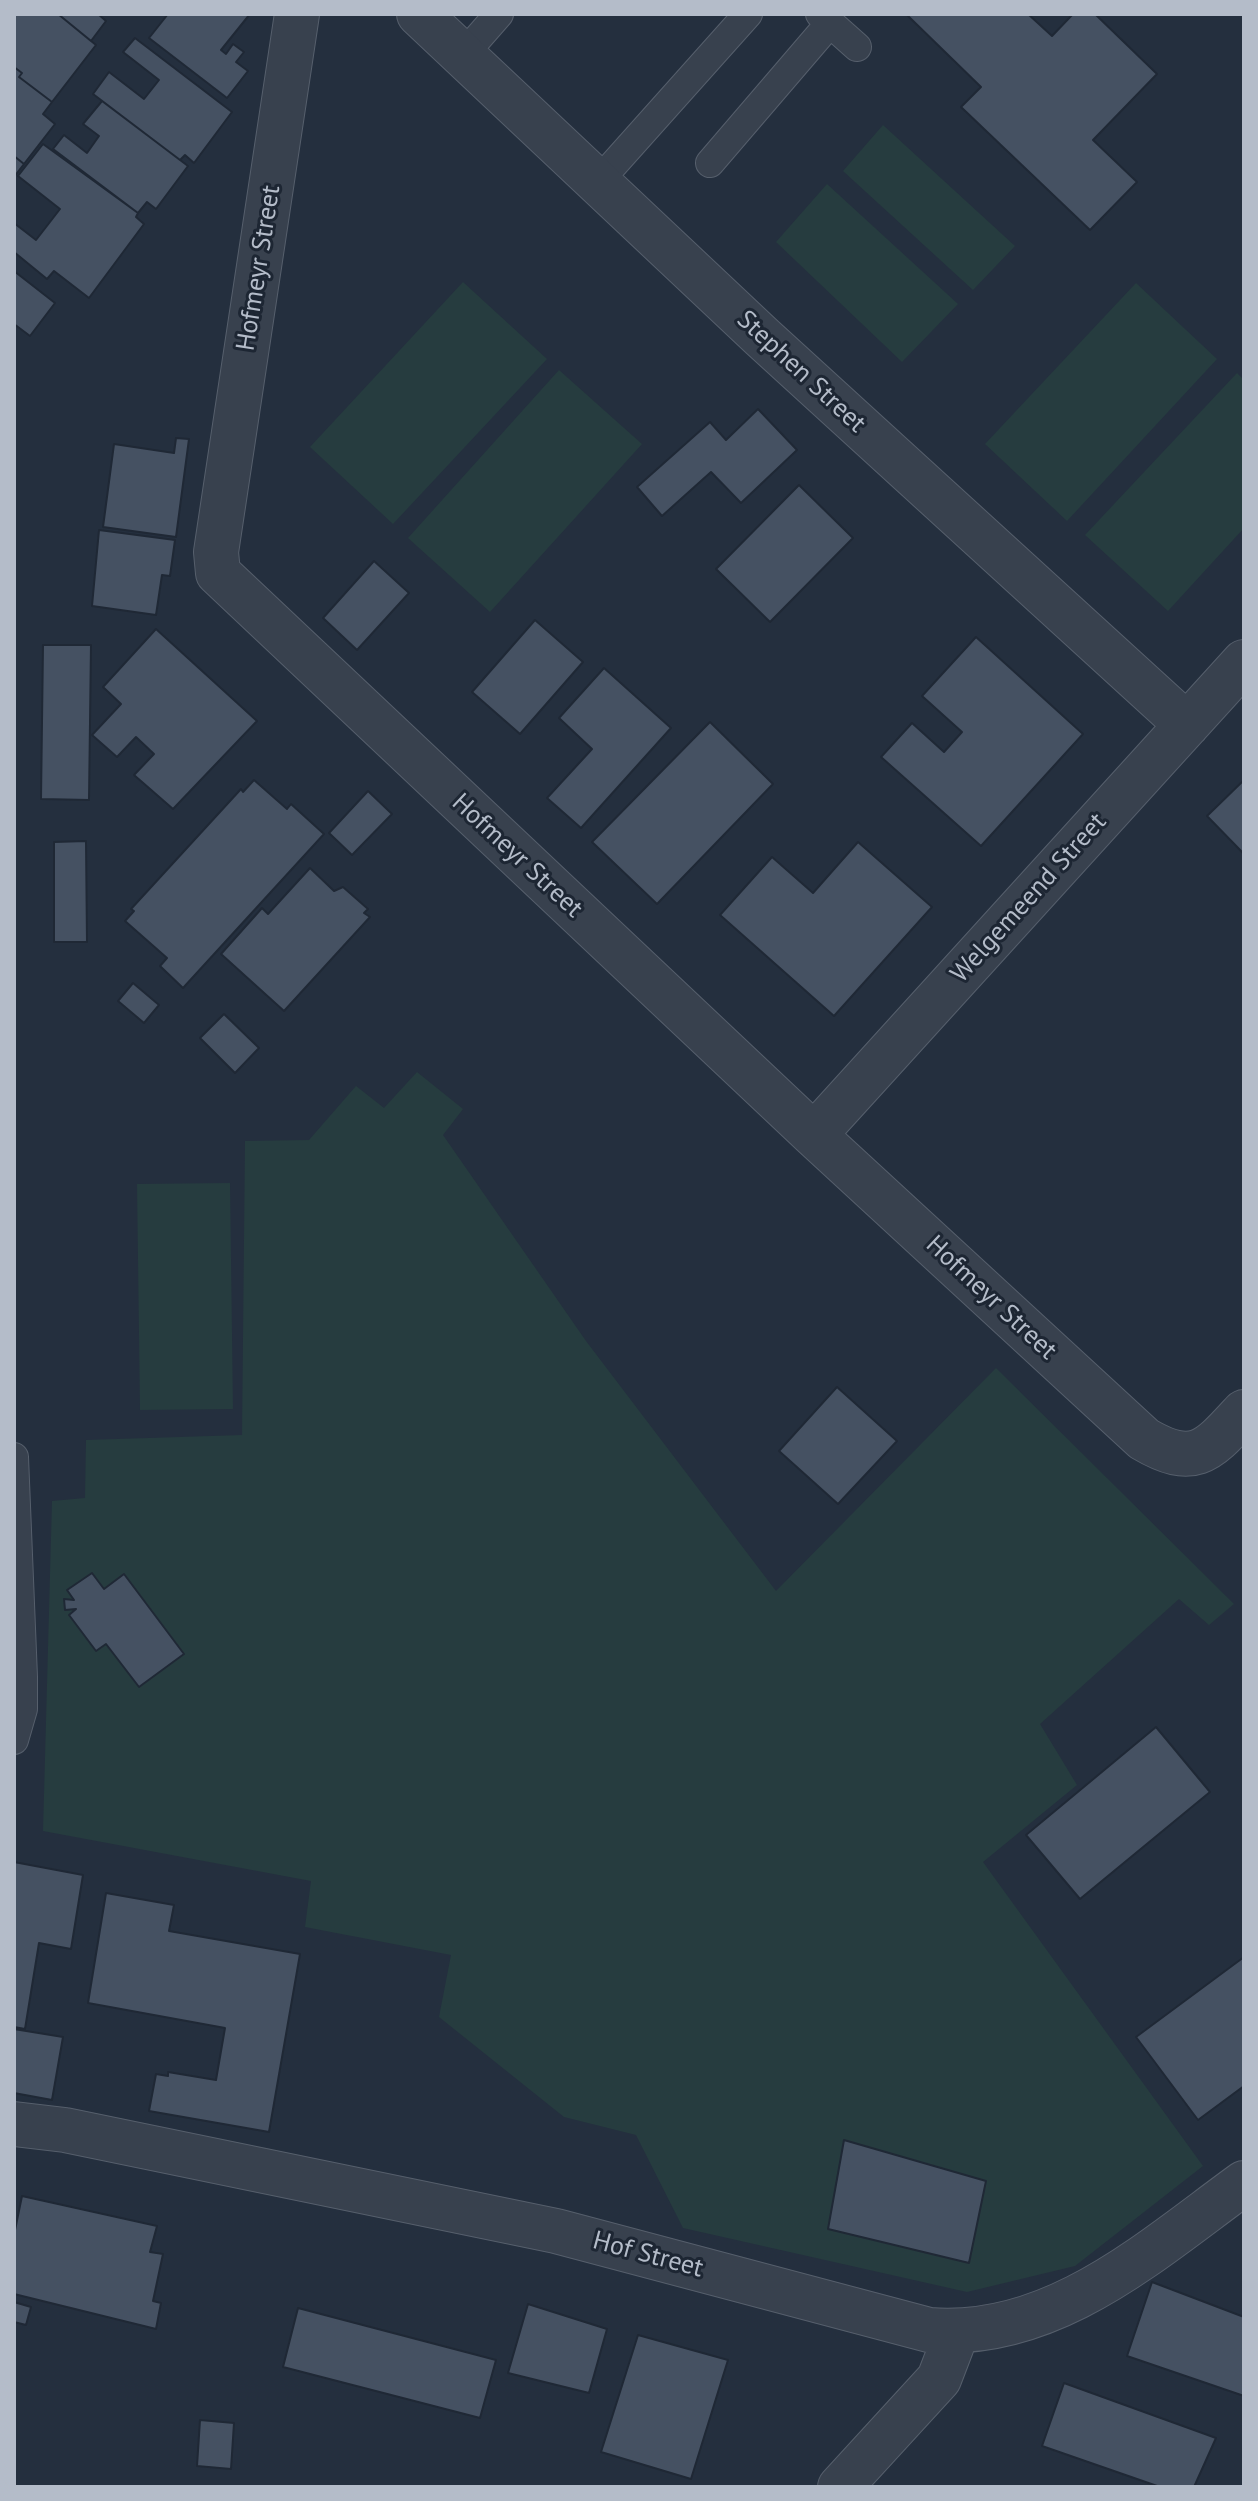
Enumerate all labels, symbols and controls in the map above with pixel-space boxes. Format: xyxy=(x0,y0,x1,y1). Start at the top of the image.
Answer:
street label: Hofmeyr Street xyxy=(230,183,288,353)
street label: Stephen Street xyxy=(730,304,872,440)
street label: Hofmeyr Street xyxy=(445,787,589,925)
street label: Welgemeend Street xyxy=(945,807,1113,989)
street label: Hofmeyr Street xyxy=(919,1229,1063,1367)
street label: Hof Street xyxy=(590,2225,706,2285)

